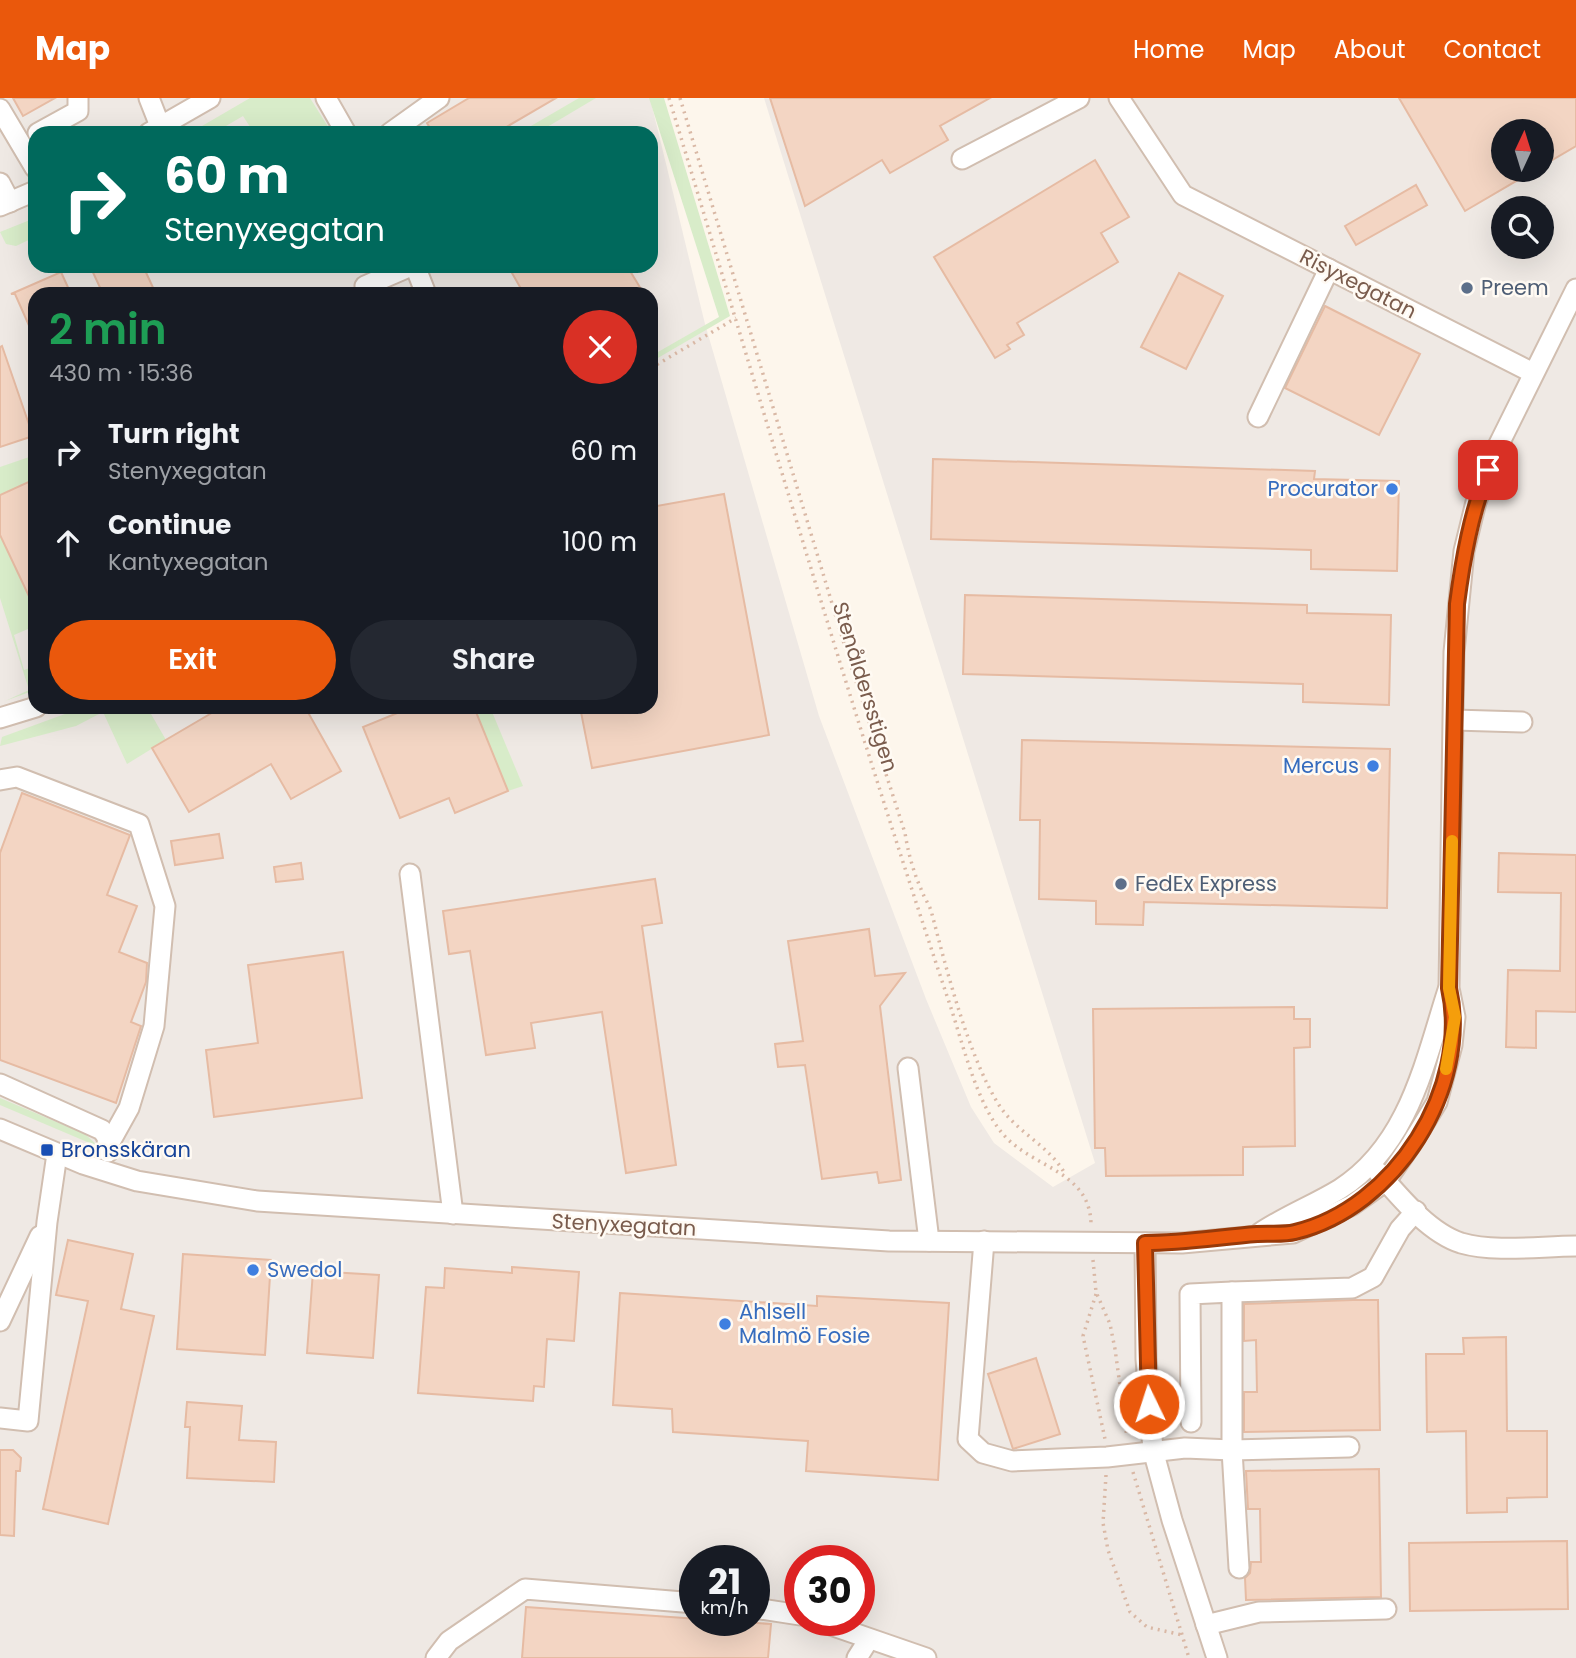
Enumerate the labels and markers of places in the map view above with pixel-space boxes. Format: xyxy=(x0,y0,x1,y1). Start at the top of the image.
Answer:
place label: Preem xyxy=(1481,273,1549,302)
marker: Preem xyxy=(1459,280,1475,296)
pin xyxy=(1458,440,1518,500)
place label: Procurator xyxy=(1267,474,1378,503)
marker: Procurator xyxy=(1384,481,1400,497)
place label: Mercus xyxy=(1283,751,1359,780)
marker: Mercus xyxy=(1365,758,1381,774)
place label: FedEx Express xyxy=(1135,869,1277,898)
marker: FedEx Express xyxy=(1113,876,1129,892)
place label: Bronsskäran xyxy=(61,1135,191,1164)
marker: Bronsskäran xyxy=(39,1142,55,1158)
place label: Swedol xyxy=(267,1255,342,1284)
marker: Swedol xyxy=(245,1262,261,1278)
place label: Ahlsell Malmö Fosie xyxy=(739,1297,870,1350)
marker: Ahlsell Malmö Fosie xyxy=(717,1316,733,1332)

